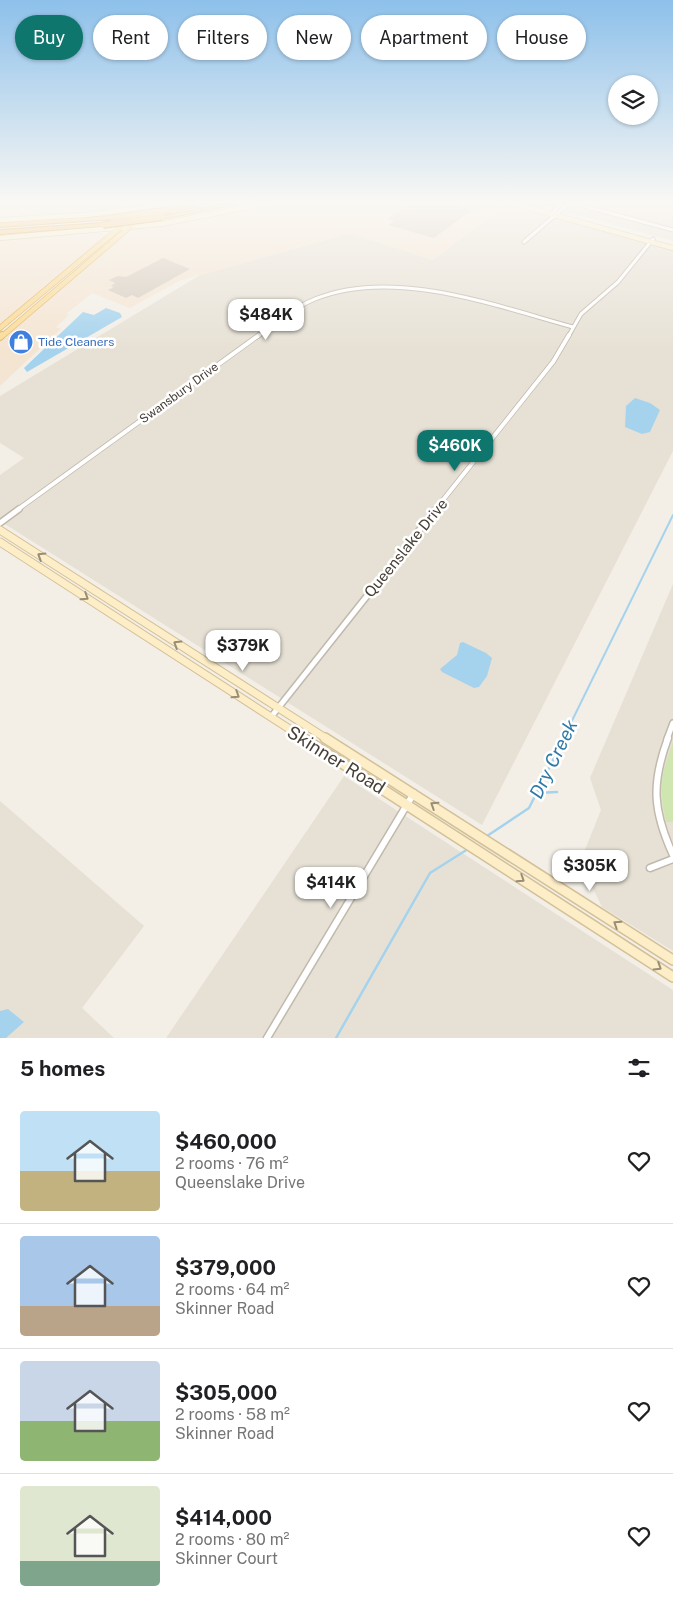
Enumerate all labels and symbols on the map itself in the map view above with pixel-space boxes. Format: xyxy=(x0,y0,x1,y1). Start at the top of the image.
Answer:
pin: $484K xyxy=(231,298,301,341)
shop icon: Tide Cleaners xyxy=(8,329,34,355)
place label: Tide Cleaners xyxy=(38,335,114,349)
street label: Swansbury Drive xyxy=(137,360,221,426)
pin: $460K xyxy=(420,430,490,472)
street label: Queenslake Drive xyxy=(361,495,451,600)
one-way arrow xyxy=(37,552,46,562)
one-way arrow xyxy=(79,591,88,600)
pin: $379K xyxy=(208,630,278,672)
one-way arrow xyxy=(174,640,183,650)
one-way arrow xyxy=(231,688,240,698)
water label: Dry Creek xyxy=(524,715,582,802)
street label: Skinner Road xyxy=(283,721,389,798)
one-way arrow xyxy=(430,801,439,811)
pin: $305K xyxy=(555,850,625,892)
pin: $414K xyxy=(296,866,366,909)
one-way arrow xyxy=(516,873,525,882)
one-way arrow xyxy=(613,921,622,931)
one-way arrow xyxy=(652,961,661,971)

